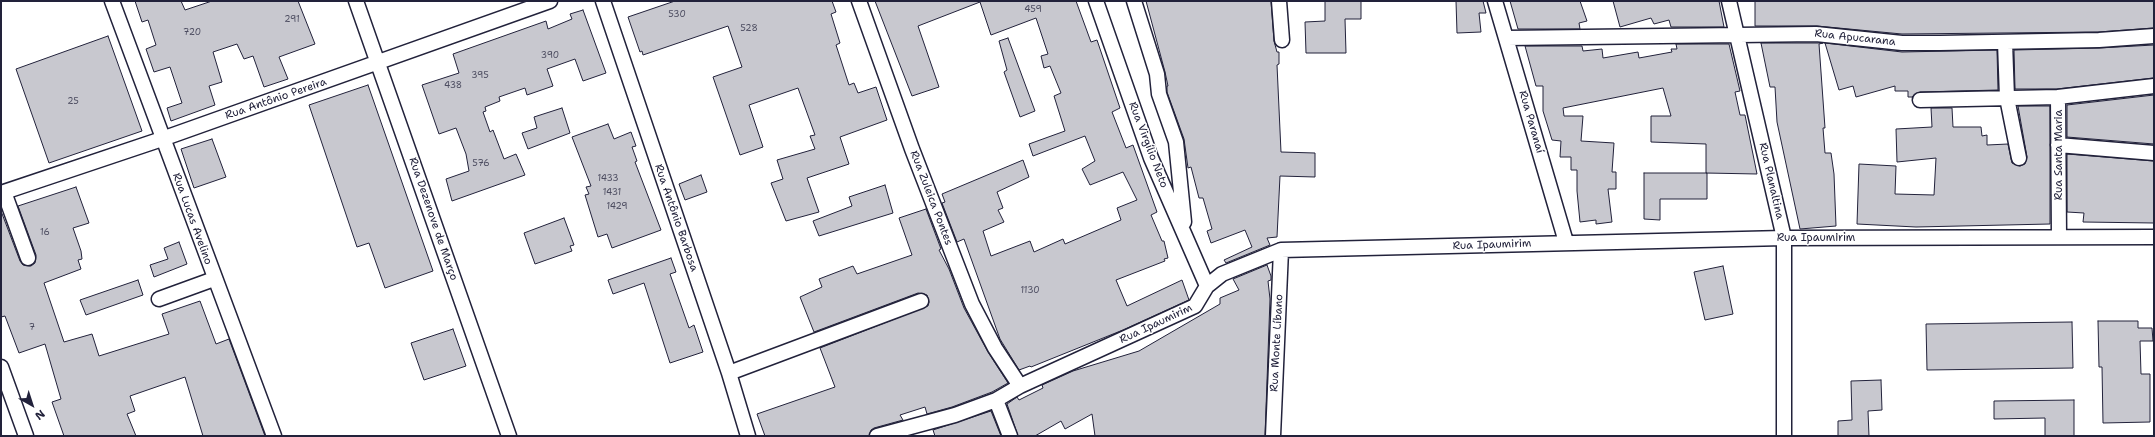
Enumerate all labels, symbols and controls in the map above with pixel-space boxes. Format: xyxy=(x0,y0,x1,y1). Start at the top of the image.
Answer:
house number: 459 xyxy=(1024,5,1042,15)
house number: 530 xyxy=(668,10,686,20)
house number: 291 xyxy=(284,15,300,25)
house number: 528 xyxy=(740,24,758,34)
street label: Rua Apucarana xyxy=(1814,27,1896,49)
house number: 720 xyxy=(183,28,201,38)
house number: 390 xyxy=(541,51,559,61)
house number: 395 xyxy=(471,71,489,81)
street label: Rua Antônio Pereira xyxy=(223,75,329,123)
house number: 438 xyxy=(444,81,462,91)
street label: Rua Paranaí xyxy=(1516,89,1546,155)
house number: 25 xyxy=(67,97,79,107)
street label: Rua Virgílio Neto xyxy=(1126,100,1170,190)
street label: Rua Santa Maria xyxy=(2052,110,2066,200)
street label: Rua Planaltina xyxy=(1756,141,1786,221)
street label: Rua Zuleica Pontes xyxy=(907,149,955,247)
street label: Rua Dezenove de Março xyxy=(406,156,460,282)
house number: 576 xyxy=(472,159,490,169)
street label: Rua Antônio Barbosa xyxy=(651,163,701,273)
street label: Rua Lucas Avelino xyxy=(169,171,215,267)
house number: 1433 xyxy=(597,174,619,184)
house number: 1431 xyxy=(603,188,621,198)
house number: 1429 xyxy=(606,202,628,212)
house number: 16 xyxy=(40,228,50,238)
street label: Rua Ipaumirim xyxy=(1777,231,1855,245)
street label: Rua Ipaumirim xyxy=(1452,237,1532,253)
house number: 1130 xyxy=(1020,286,1040,296)
street label: Rua Monte Líbano xyxy=(1268,294,1286,392)
street label: Rua Ipaumirim xyxy=(1118,301,1194,347)
house number: 7 xyxy=(29,323,35,333)
north arrow xyxy=(12,385,52,425)
text: N xyxy=(32,406,48,423)

